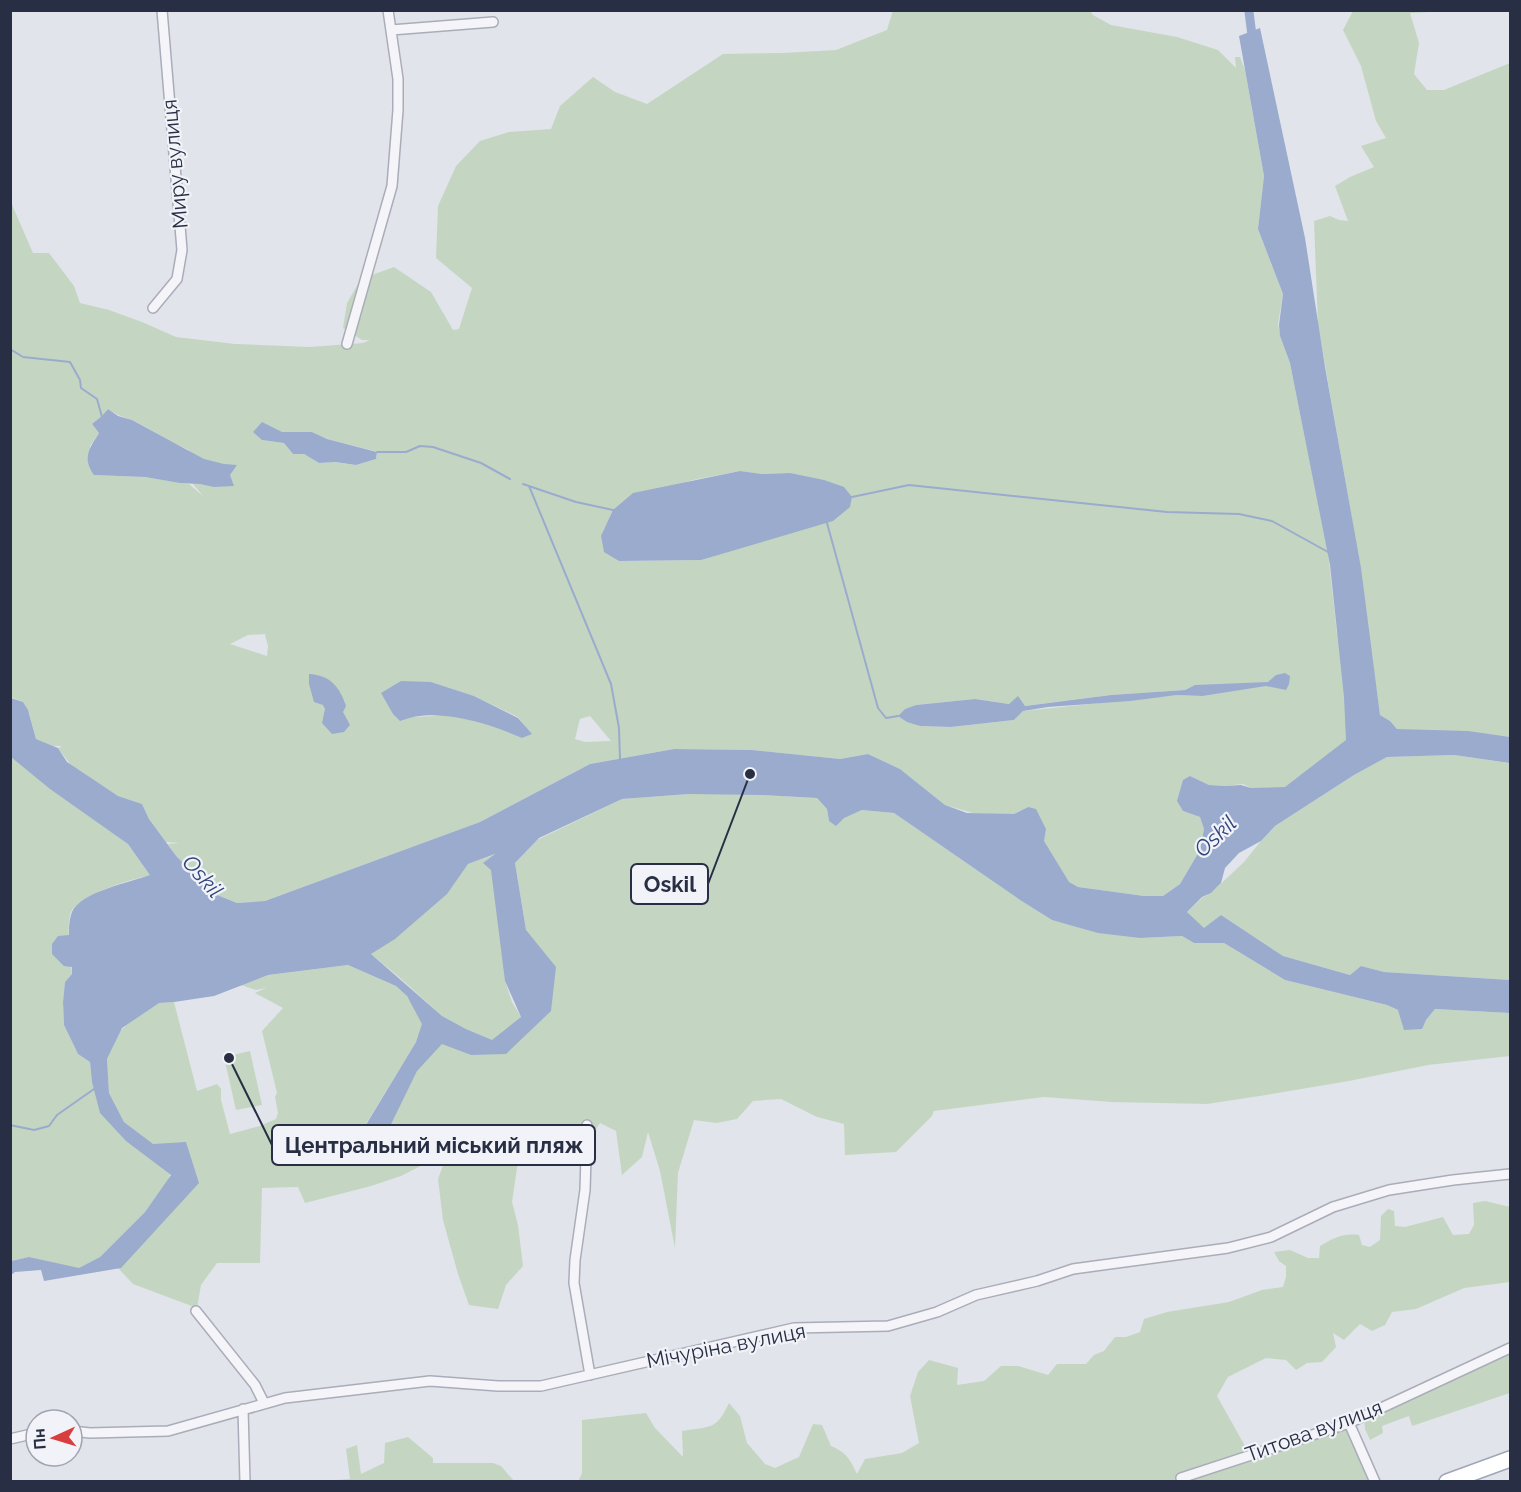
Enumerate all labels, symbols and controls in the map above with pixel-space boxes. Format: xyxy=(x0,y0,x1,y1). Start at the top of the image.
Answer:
street label: Миру вулиця xyxy=(156,98,193,230)
water label: Oskil xyxy=(1189,810,1242,862)
water label: Oskil xyxy=(177,849,229,903)
callout: Oskil xyxy=(631,864,708,904)
text: Oskil xyxy=(644,871,697,897)
callout: Центральний міський пляж xyxy=(272,1125,595,1165)
text: Центральний міський пляж xyxy=(285,1132,584,1158)
street label: Мічуріна вулиця xyxy=(644,1318,808,1373)
street label: Титова вулиця xyxy=(1242,1394,1386,1467)
north arrow xyxy=(24,1408,84,1468)
text: Пн xyxy=(29,1428,50,1450)

